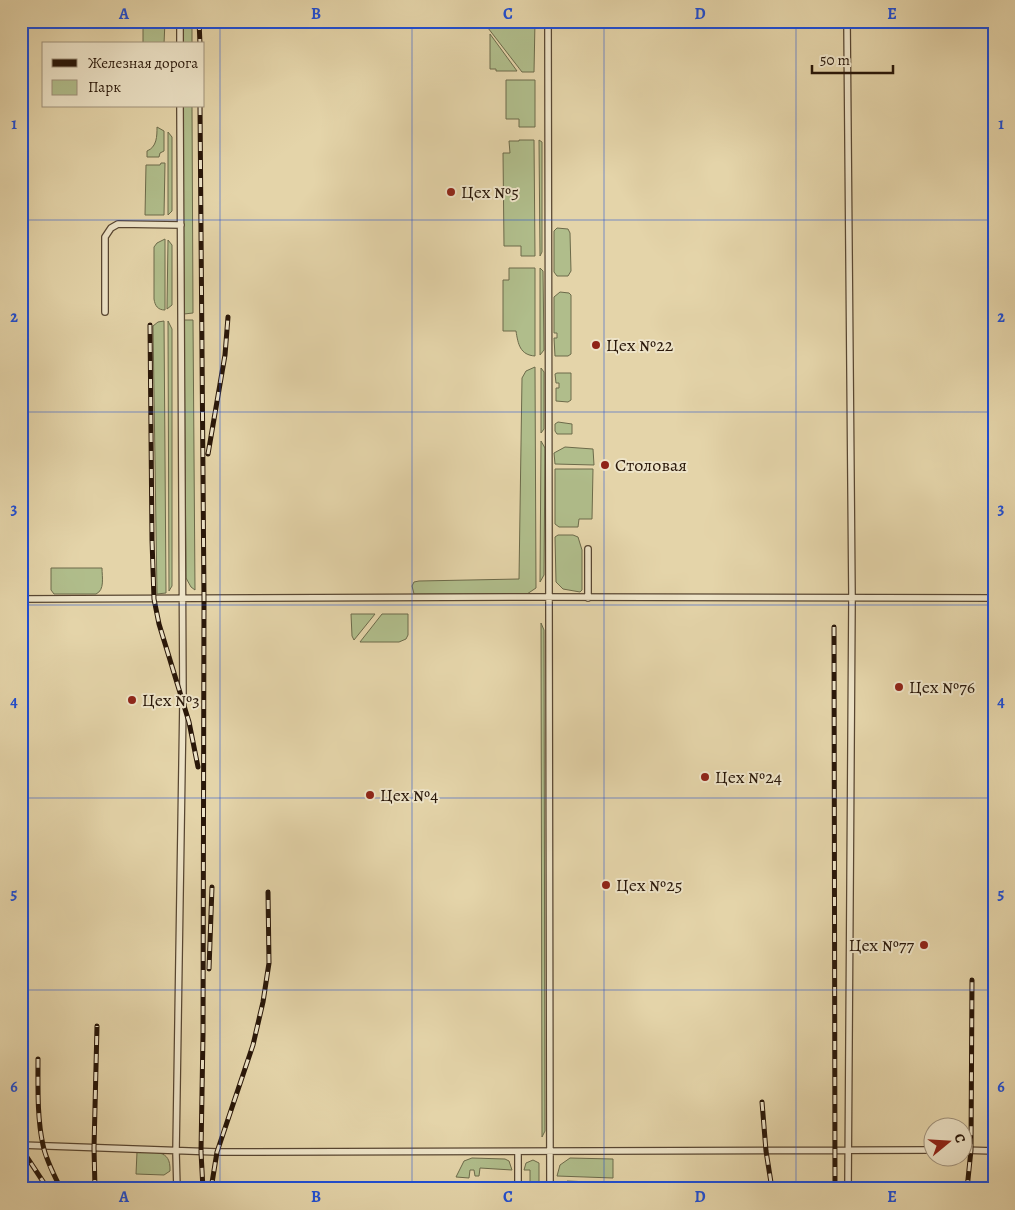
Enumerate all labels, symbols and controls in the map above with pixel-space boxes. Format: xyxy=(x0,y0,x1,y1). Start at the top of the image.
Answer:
text: A xyxy=(118,3,130,25)
text: B xyxy=(311,3,321,25)
text: C xyxy=(503,3,513,25)
text: D xyxy=(694,3,706,25)
text: E xyxy=(887,3,897,25)
legend xyxy=(42,42,205,108)
scale bar xyxy=(812,42,894,74)
text: 50 m xyxy=(820,50,850,70)
text: Железная дорога xyxy=(88,53,198,73)
text: Парк xyxy=(88,77,121,97)
text: 1 xyxy=(11,113,17,135)
text: 1 xyxy=(998,113,1004,135)
place label: Цех №5 xyxy=(461,180,519,204)
marker: Цех №5 xyxy=(445,186,457,198)
text: 2 xyxy=(10,306,18,328)
text: 2 xyxy=(997,306,1005,328)
place label: Цех №22 xyxy=(606,333,674,357)
marker: Цех №22 xyxy=(590,339,602,351)
place label: Столовая xyxy=(615,453,687,477)
marker: Столовая xyxy=(599,459,611,471)
text: 3 xyxy=(11,498,18,520)
text: 3 xyxy=(998,498,1005,520)
place label: Цех №76 xyxy=(909,675,975,699)
marker: Цех №76 xyxy=(893,681,905,693)
place label: Цех №3 xyxy=(142,688,200,712)
text: 4 xyxy=(10,691,18,713)
text: 4 xyxy=(997,691,1005,713)
marker: Цех №3 xyxy=(126,694,138,706)
place label: Цех №24 xyxy=(715,765,782,789)
marker: Цех №24 xyxy=(699,771,711,783)
place label: Цех №4 xyxy=(380,783,438,807)
marker: Цех №4 xyxy=(364,789,376,801)
place label: Цех №25 xyxy=(616,873,682,897)
marker: Цех №25 xyxy=(600,879,612,891)
text: 5 xyxy=(11,883,18,905)
text: 5 xyxy=(998,883,1005,905)
place label: Цех №77 xyxy=(849,933,914,957)
marker: Цех №77 xyxy=(918,939,930,951)
text: 6 xyxy=(10,1076,18,1098)
text: 6 xyxy=(997,1076,1005,1098)
north arrow xyxy=(922,1118,972,1168)
text: С xyxy=(950,1131,970,1146)
text: A xyxy=(118,1186,130,1208)
text: B xyxy=(311,1186,321,1208)
text: C xyxy=(503,1186,513,1208)
text: D xyxy=(694,1186,706,1208)
text: E xyxy=(887,1186,897,1208)

